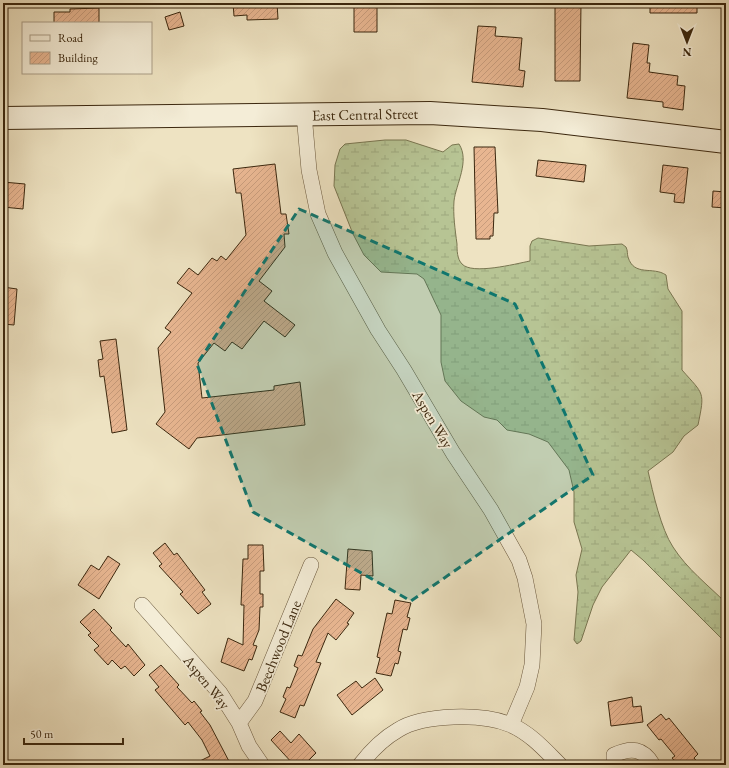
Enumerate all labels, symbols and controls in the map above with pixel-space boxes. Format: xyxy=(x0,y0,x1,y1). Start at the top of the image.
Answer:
legend xyxy=(22,22,152,74)
north arrow xyxy=(667,22,707,62)
text: Road xyxy=(58,30,84,46)
text: N xyxy=(682,45,691,59)
text: Building xyxy=(58,50,99,66)
street label: East Central Street xyxy=(312,104,419,124)
street label: Aspen Way xyxy=(408,386,458,452)
street label: Beechwood Lane xyxy=(251,597,305,695)
street label: Aspen Way xyxy=(179,650,235,713)
scale bar xyxy=(24,720,123,746)
text: 50 m xyxy=(30,726,54,742)

